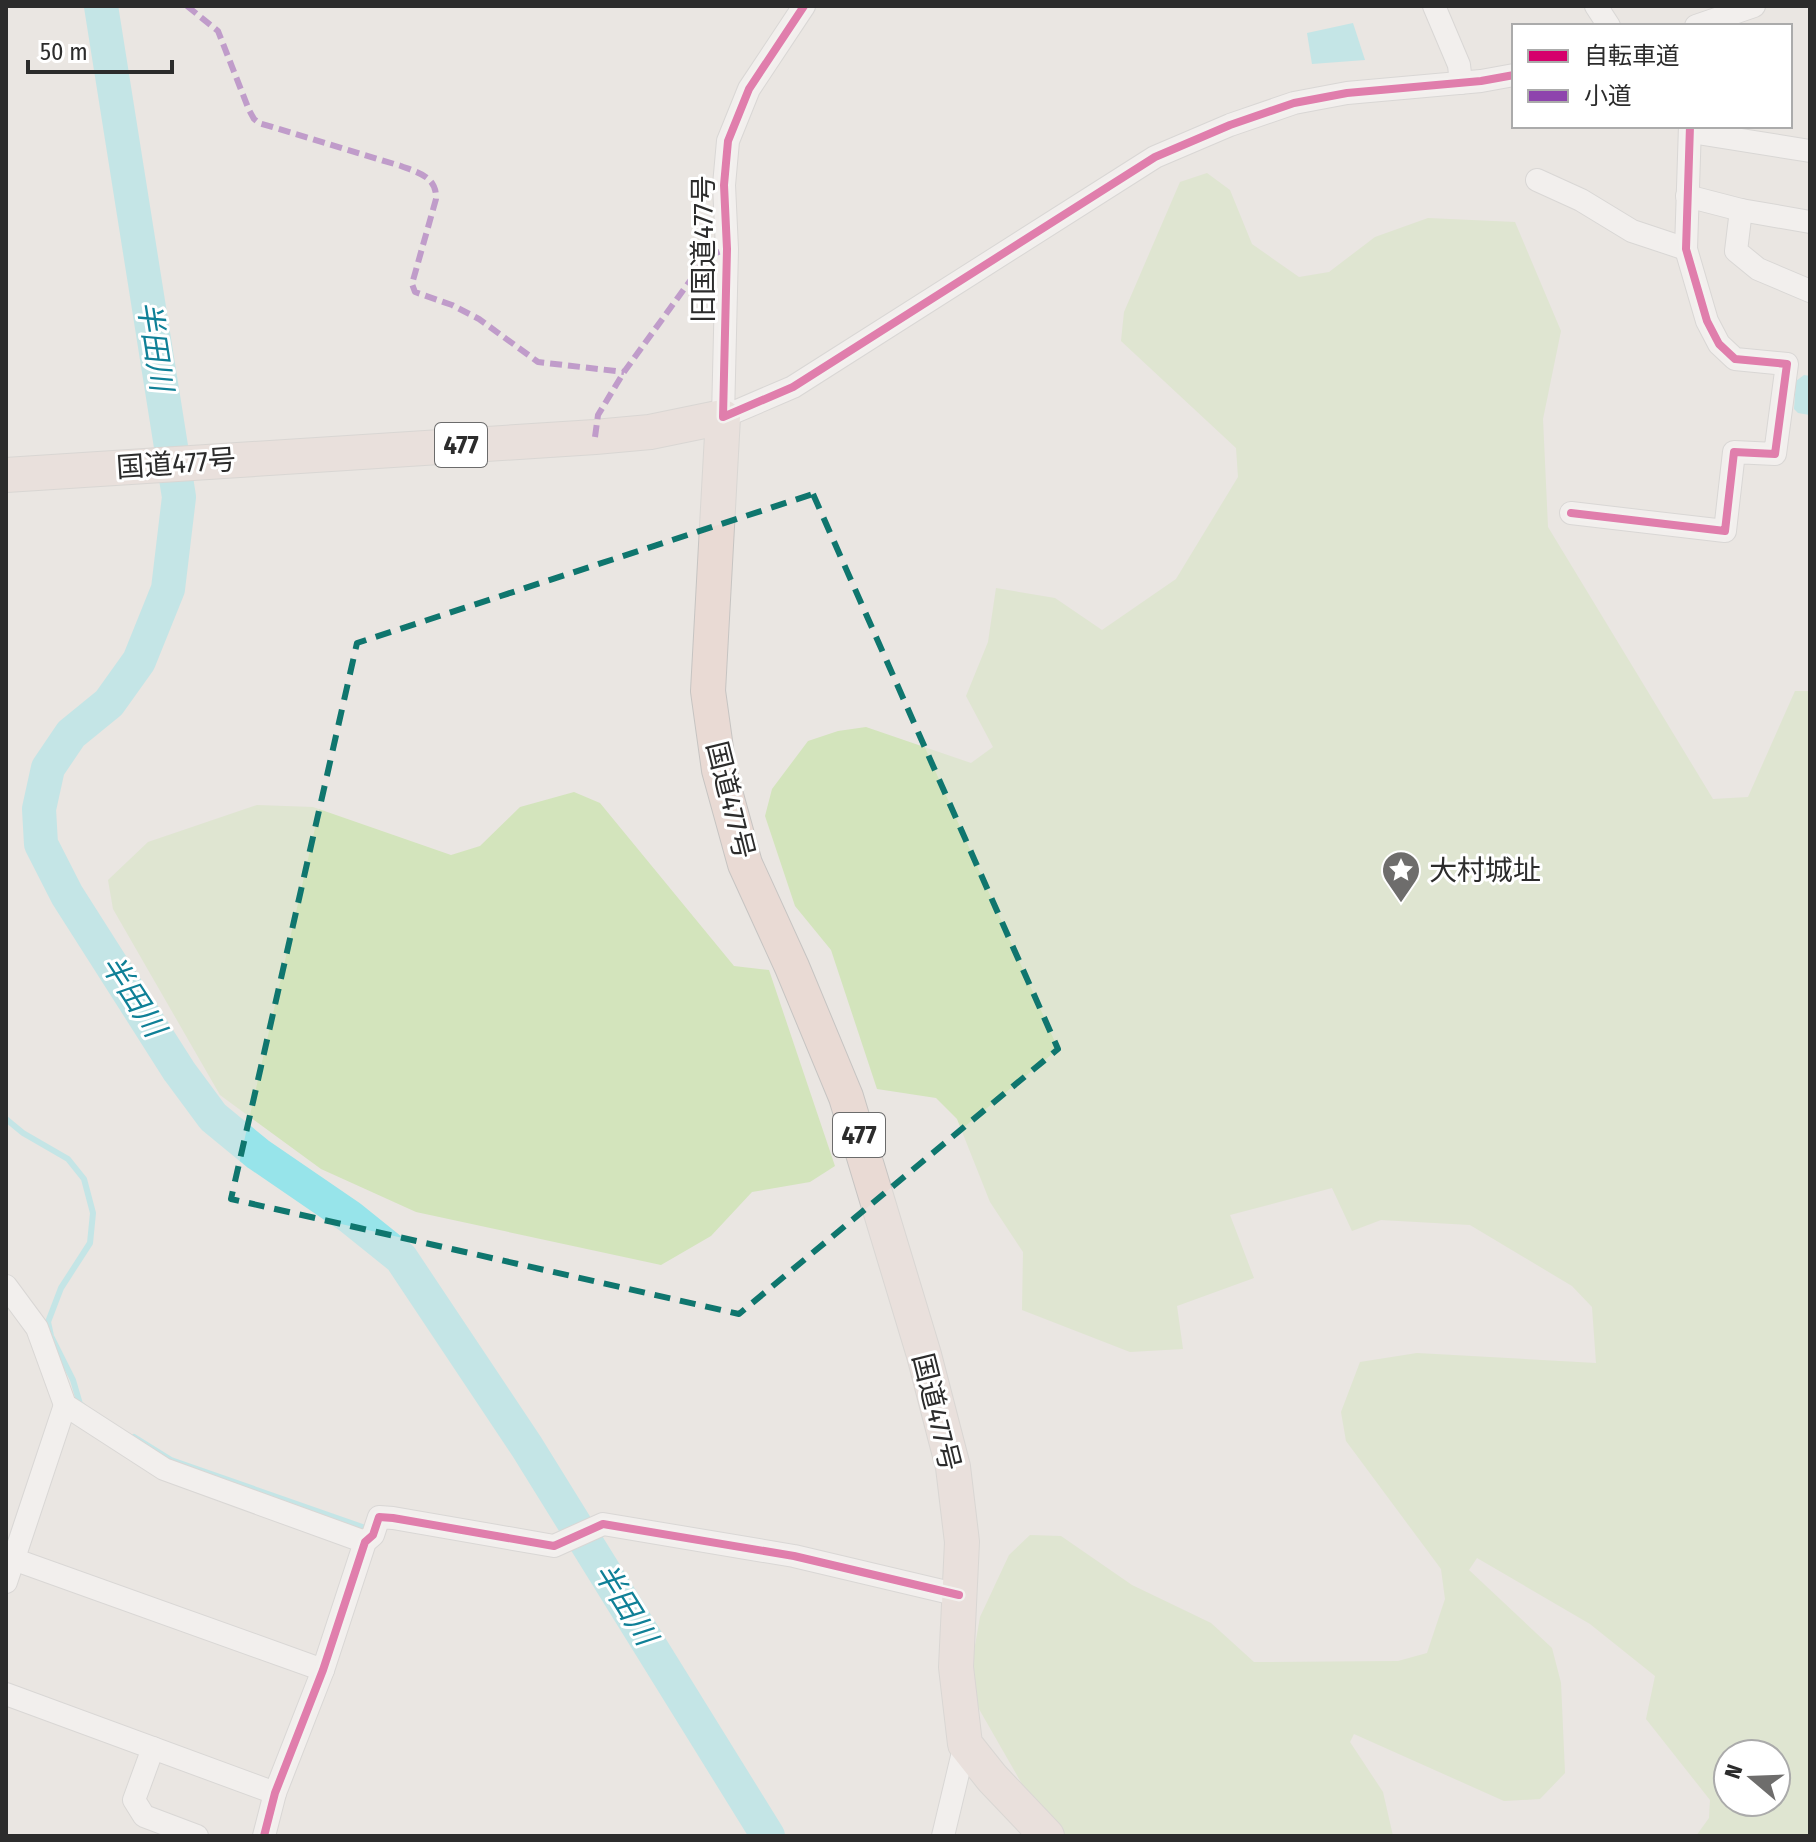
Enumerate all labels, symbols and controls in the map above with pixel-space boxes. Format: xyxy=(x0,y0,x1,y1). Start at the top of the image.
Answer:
scale bar xyxy=(28,24,172,74)
legend xyxy=(1512,24,1792,128)
text: 50 m xyxy=(40,38,88,66)
text: 自転車道 xyxy=(1584,42,1680,70)
text: 小道 xyxy=(1584,82,1632,110)
street label: 旧国道477号 xyxy=(687,175,720,323)
water label: 半田川 xyxy=(130,299,180,396)
road number: 477 xyxy=(435,423,487,467)
street label: 国道477号 xyxy=(115,443,237,484)
street label: 国道477号 xyxy=(700,738,761,862)
place icon: 大村城址 xyxy=(1380,849,1422,904)
place label: 大村城址 xyxy=(1429,854,1541,887)
water label: 半田川 xyxy=(93,948,174,1046)
road number: 477 xyxy=(833,1113,885,1157)
street label: 国道477号 xyxy=(906,1350,967,1474)
water label: 半田川 xyxy=(586,1556,666,1654)
north arrow xyxy=(1712,1738,1792,1818)
text: N xyxy=(1719,1761,1748,1782)

